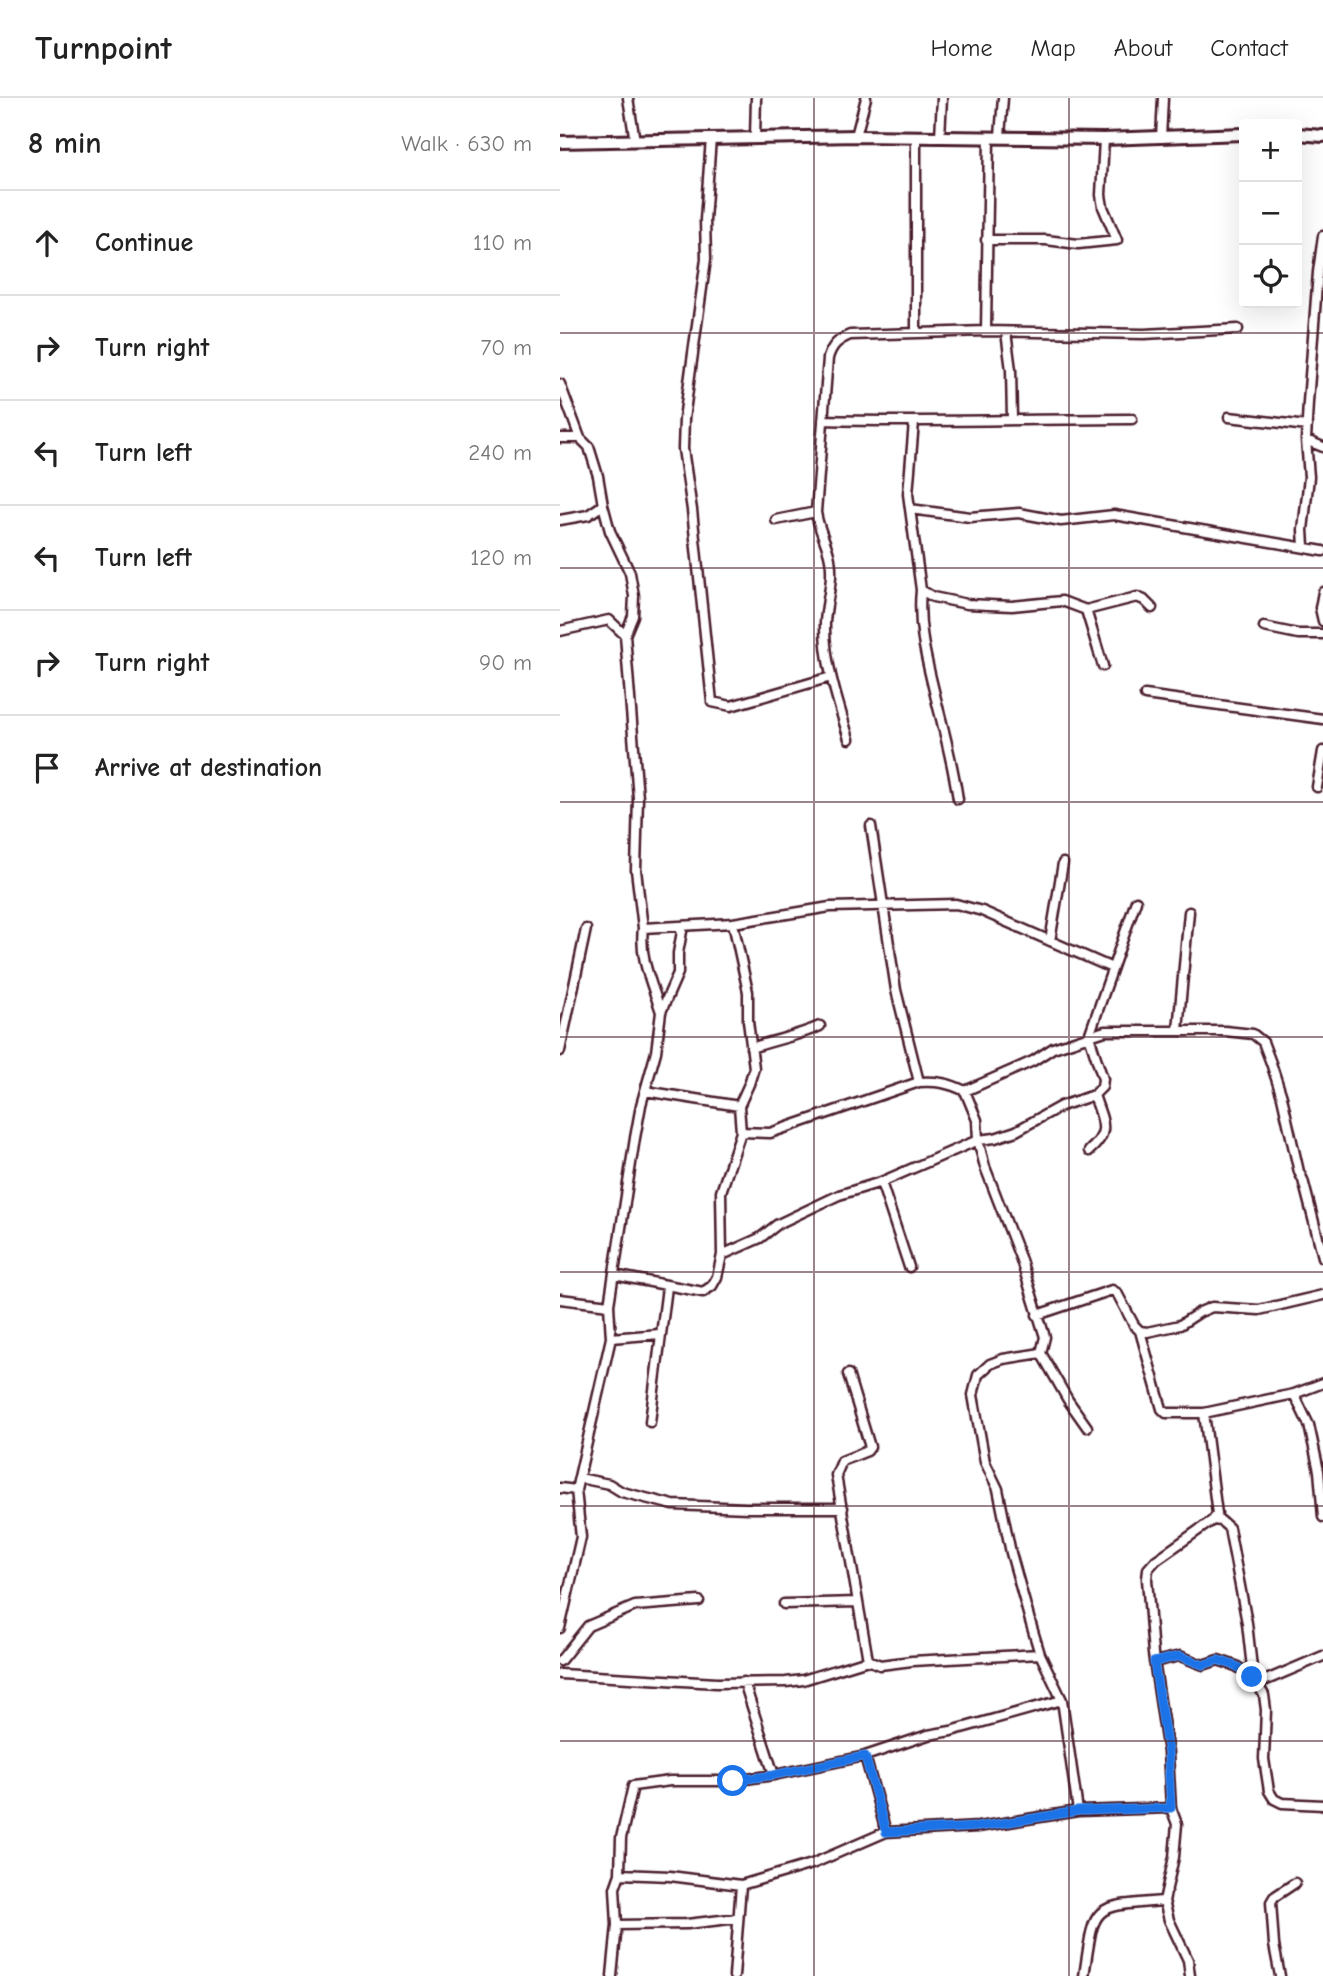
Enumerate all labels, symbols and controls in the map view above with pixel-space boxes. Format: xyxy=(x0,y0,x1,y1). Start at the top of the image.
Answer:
text: Turnpoint xyxy=(35,29,172,67)
text: Home xyxy=(931,34,992,62)
text: Map xyxy=(1030,34,1076,62)
text: About xyxy=(1114,34,1172,62)
text: Contact xyxy=(1210,34,1288,62)
map controls xyxy=(1239,119,1302,308)
button: + xyxy=(1239,119,1302,182)
text: 8 min xyxy=(28,126,102,161)
text: Walk · 630 m xyxy=(401,130,532,157)
button: − xyxy=(1239,182,1302,245)
icon: ahead xyxy=(28,224,66,262)
text: Continue xyxy=(95,228,193,258)
text: 110 m xyxy=(473,229,532,256)
button: locate xyxy=(1239,245,1302,308)
icon: right xyxy=(28,329,66,367)
text: Turn right xyxy=(95,333,209,363)
text: 70 m xyxy=(480,334,532,361)
icon: left xyxy=(28,434,66,472)
text: Turn left xyxy=(95,438,192,468)
text: 240 m xyxy=(468,439,532,466)
icon: left xyxy=(28,539,66,577)
text: Turn left xyxy=(95,543,192,573)
text: 120 m xyxy=(470,544,532,571)
icon: right xyxy=(28,644,66,682)
text: Turn right xyxy=(95,648,209,678)
text: 90 m xyxy=(479,649,532,676)
icon: arrive xyxy=(28,749,66,787)
text: Arrive at destination xyxy=(95,753,322,783)
route end xyxy=(1236,1661,1267,1692)
route start xyxy=(717,1765,748,1796)

